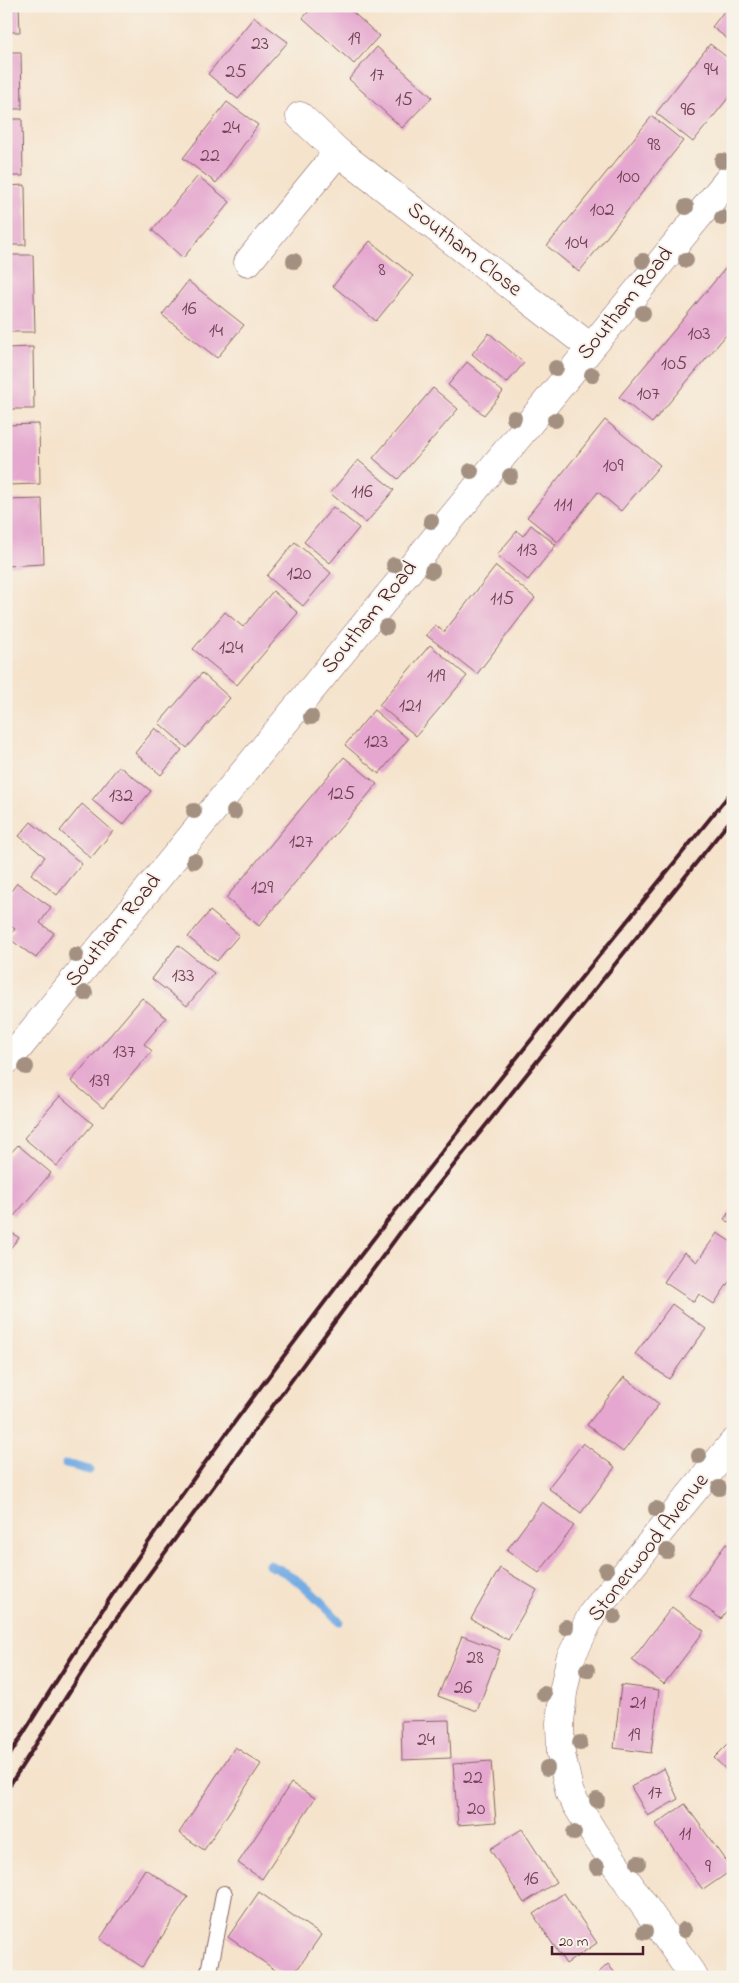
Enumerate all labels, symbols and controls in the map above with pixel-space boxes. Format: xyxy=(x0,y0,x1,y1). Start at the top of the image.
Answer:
house number: 19 xyxy=(348,25,360,54)
house number: 23 xyxy=(251,30,269,59)
house number: 94 xyxy=(704,56,718,85)
house number: 25 xyxy=(225,58,247,87)
house number: 17 xyxy=(370,61,384,90)
house number: 15 xyxy=(395,86,413,115)
house number: 96 xyxy=(681,96,696,125)
house number: 24 xyxy=(222,114,240,143)
house number: 98 xyxy=(647,131,661,160)
house number: 22 xyxy=(200,142,220,171)
house number: 100 xyxy=(616,163,640,192)
street label: Southam Close xyxy=(400,195,529,305)
house number: 102 xyxy=(590,196,615,225)
house number: 104 xyxy=(564,229,588,258)
street label: Southam Road xyxy=(570,240,682,368)
house number: 8 xyxy=(378,256,386,285)
house number: 16 xyxy=(181,295,197,324)
house number: 14 xyxy=(209,317,223,346)
house number: 103 xyxy=(687,320,711,349)
house number: 105 xyxy=(661,350,687,379)
house number: 107 xyxy=(636,380,660,409)
house number: 109 xyxy=(602,452,624,481)
house number: 116 xyxy=(351,478,373,507)
house number: 111 xyxy=(553,491,573,520)
house number: 113 xyxy=(517,536,537,565)
street label: Southam Road xyxy=(314,554,426,682)
house number: 120 xyxy=(287,560,312,589)
house number: 115 xyxy=(490,585,514,614)
house number: 124 xyxy=(219,634,243,663)
house number: 119 xyxy=(427,662,445,691)
house number: 121 xyxy=(399,692,421,721)
house number: 123 xyxy=(364,728,388,757)
house number: 125 xyxy=(327,780,355,809)
house number: 132 xyxy=(109,782,133,811)
house number: 127 xyxy=(289,828,313,857)
street label: Southam Road xyxy=(58,867,170,995)
house number: 129 xyxy=(251,874,273,903)
house number: 133 xyxy=(172,962,194,991)
house number: 137 xyxy=(113,1038,135,1067)
house number: 139 xyxy=(89,1067,109,1096)
street label: Stonerwood Avenue xyxy=(581,1467,717,1629)
house number: 28 xyxy=(466,1644,484,1673)
house number: 26 xyxy=(454,1674,473,1703)
house number: 21 xyxy=(630,1689,646,1718)
house number: 19 xyxy=(628,1721,640,1750)
house number: 24 xyxy=(417,1726,435,1755)
house number: 22 xyxy=(463,1764,483,1793)
house number: 17 xyxy=(648,1779,662,1808)
house number: 20 xyxy=(467,1795,486,1824)
house number: 11 xyxy=(679,1820,691,1849)
house number: 9 xyxy=(705,1853,711,1882)
house number: 16 xyxy=(523,1865,539,1894)
scale bar xyxy=(552,1923,643,1955)
text: 20 m xyxy=(559,1931,589,1953)

